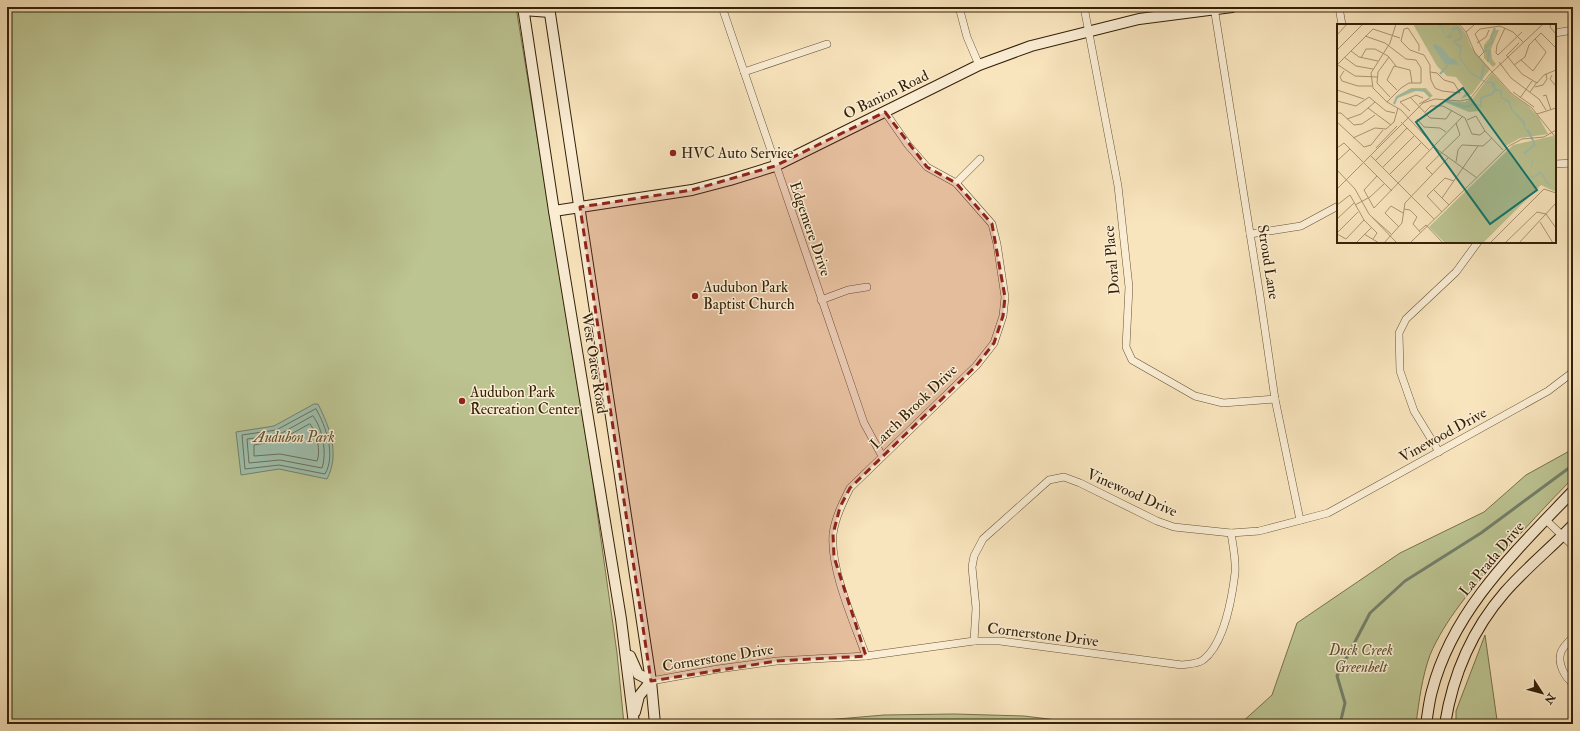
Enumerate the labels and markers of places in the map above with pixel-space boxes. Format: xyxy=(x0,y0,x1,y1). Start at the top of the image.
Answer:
place label: HVC Auto Service xyxy=(681,144,793,163)
marker: HVC Auto Service xyxy=(668,148,678,158)
place label: Audubon Park Baptist Church xyxy=(702,278,795,315)
marker: Audubon Park Baptist Church xyxy=(690,291,700,301)
place label: Audubon Park Recreation Center xyxy=(469,383,580,419)
marker: Audubon Park Recreation Center xyxy=(457,396,467,406)

